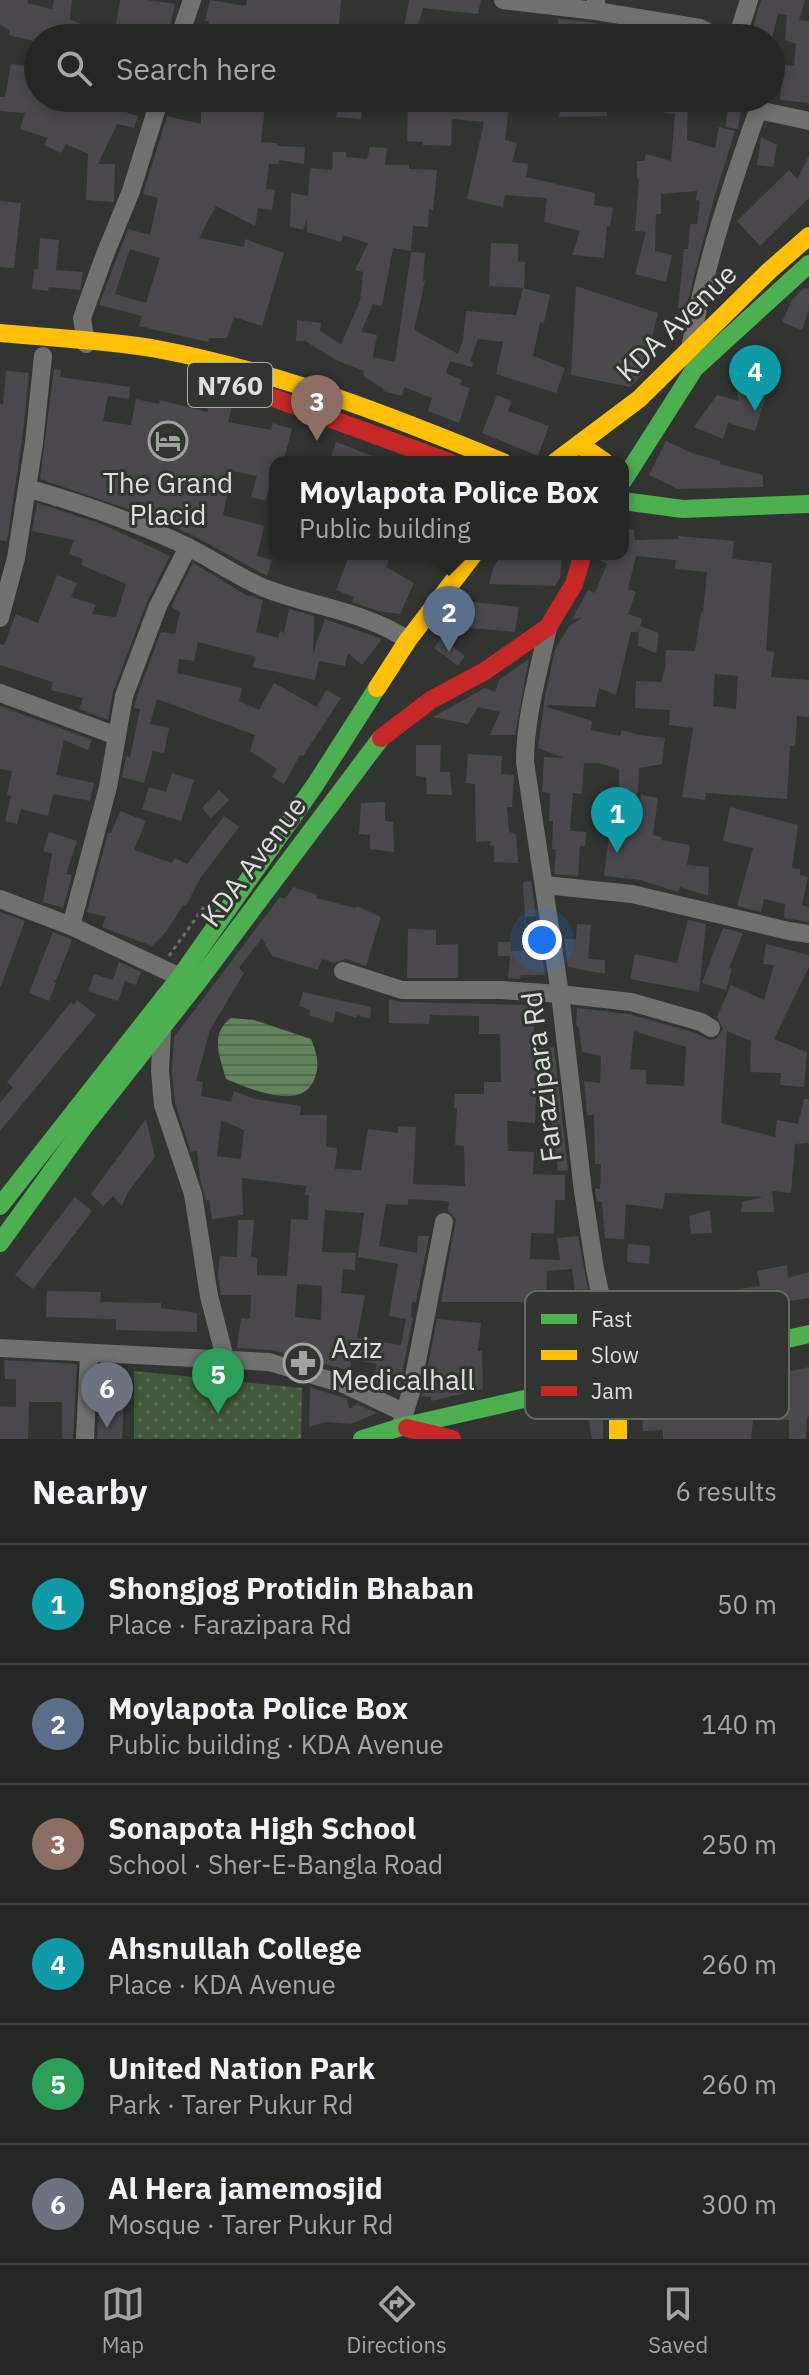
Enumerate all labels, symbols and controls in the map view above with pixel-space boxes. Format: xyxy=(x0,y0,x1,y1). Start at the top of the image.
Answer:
search box xyxy=(24,24,785,112)
icon: search xyxy=(52,46,96,90)
text: Search here xyxy=(116,49,277,88)
street label: KDA Avenue xyxy=(608,255,744,389)
pin: 4 xyxy=(729,345,781,411)
road number: N760 xyxy=(188,363,272,407)
pin: 3 xyxy=(291,375,343,441)
hotel icon: The Grand Placid xyxy=(147,420,189,462)
popup xyxy=(269,456,629,560)
place label: The Grand Placid xyxy=(103,464,233,533)
text: Moylapota Police Box xyxy=(299,472,599,511)
text: Public building xyxy=(299,511,471,545)
pin: 2 xyxy=(423,586,475,652)
pin: 1 xyxy=(591,787,643,853)
street label: KDA Avenue xyxy=(192,788,314,934)
your location xyxy=(522,920,562,960)
street label: Farazipara Rd xyxy=(512,990,570,1164)
legend xyxy=(525,1291,789,1419)
text: Fast xyxy=(591,1304,632,1333)
place label: Aziz Medicalhall xyxy=(331,1329,475,1398)
text: Slow xyxy=(591,1340,639,1369)
pharmacy icon: Aziz Medicalhall xyxy=(282,1342,324,1384)
pin: 5 xyxy=(192,1348,244,1414)
pin: 6 xyxy=(81,1362,133,1428)
text: Jam xyxy=(591,1376,633,1405)
text: Nearby xyxy=(32,1469,147,1513)
text: 6 results xyxy=(675,1474,777,1508)
text: Shongjog Protidin Bhaban xyxy=(108,1568,474,1607)
text: 1 xyxy=(50,1587,66,1621)
text: 50 m xyxy=(717,1587,777,1621)
text: Place · Farazipara Rd xyxy=(108,1607,352,1641)
text: Moylapota Police Box xyxy=(108,1688,408,1727)
text: 2 xyxy=(50,1707,66,1741)
text: 140 m xyxy=(701,1707,777,1741)
text: Public building · KDA Avenue xyxy=(108,1727,444,1761)
text: Sonapota High School xyxy=(108,1808,416,1847)
text: 3 xyxy=(50,1827,66,1861)
text: 250 m xyxy=(701,1827,777,1861)
text: School · Sher-E-Bangla Road xyxy=(108,1847,443,1881)
text: Ahsnullah College xyxy=(108,1928,362,1967)
text: 4 xyxy=(50,1947,66,1981)
text: 260 m xyxy=(701,1947,777,1981)
text: Place · KDA Avenue xyxy=(108,1967,336,2001)
text: United Nation Park xyxy=(108,2048,375,2087)
text: 5 xyxy=(50,2067,66,2101)
text: 260 m xyxy=(701,2067,777,2101)
text: Park · Tarer Pukur Rd xyxy=(108,2087,353,2121)
text: Al Hera jamemosjid xyxy=(108,2168,383,2207)
text: 6 xyxy=(50,2187,66,2221)
text: 300 m xyxy=(701,2187,777,2221)
text: Mosque · Tarer Pukur Rd xyxy=(108,2207,393,2241)
tab: Map xyxy=(101,2282,145,2359)
tab: Directions xyxy=(347,2282,447,2359)
tab: Saved xyxy=(648,2282,708,2359)

